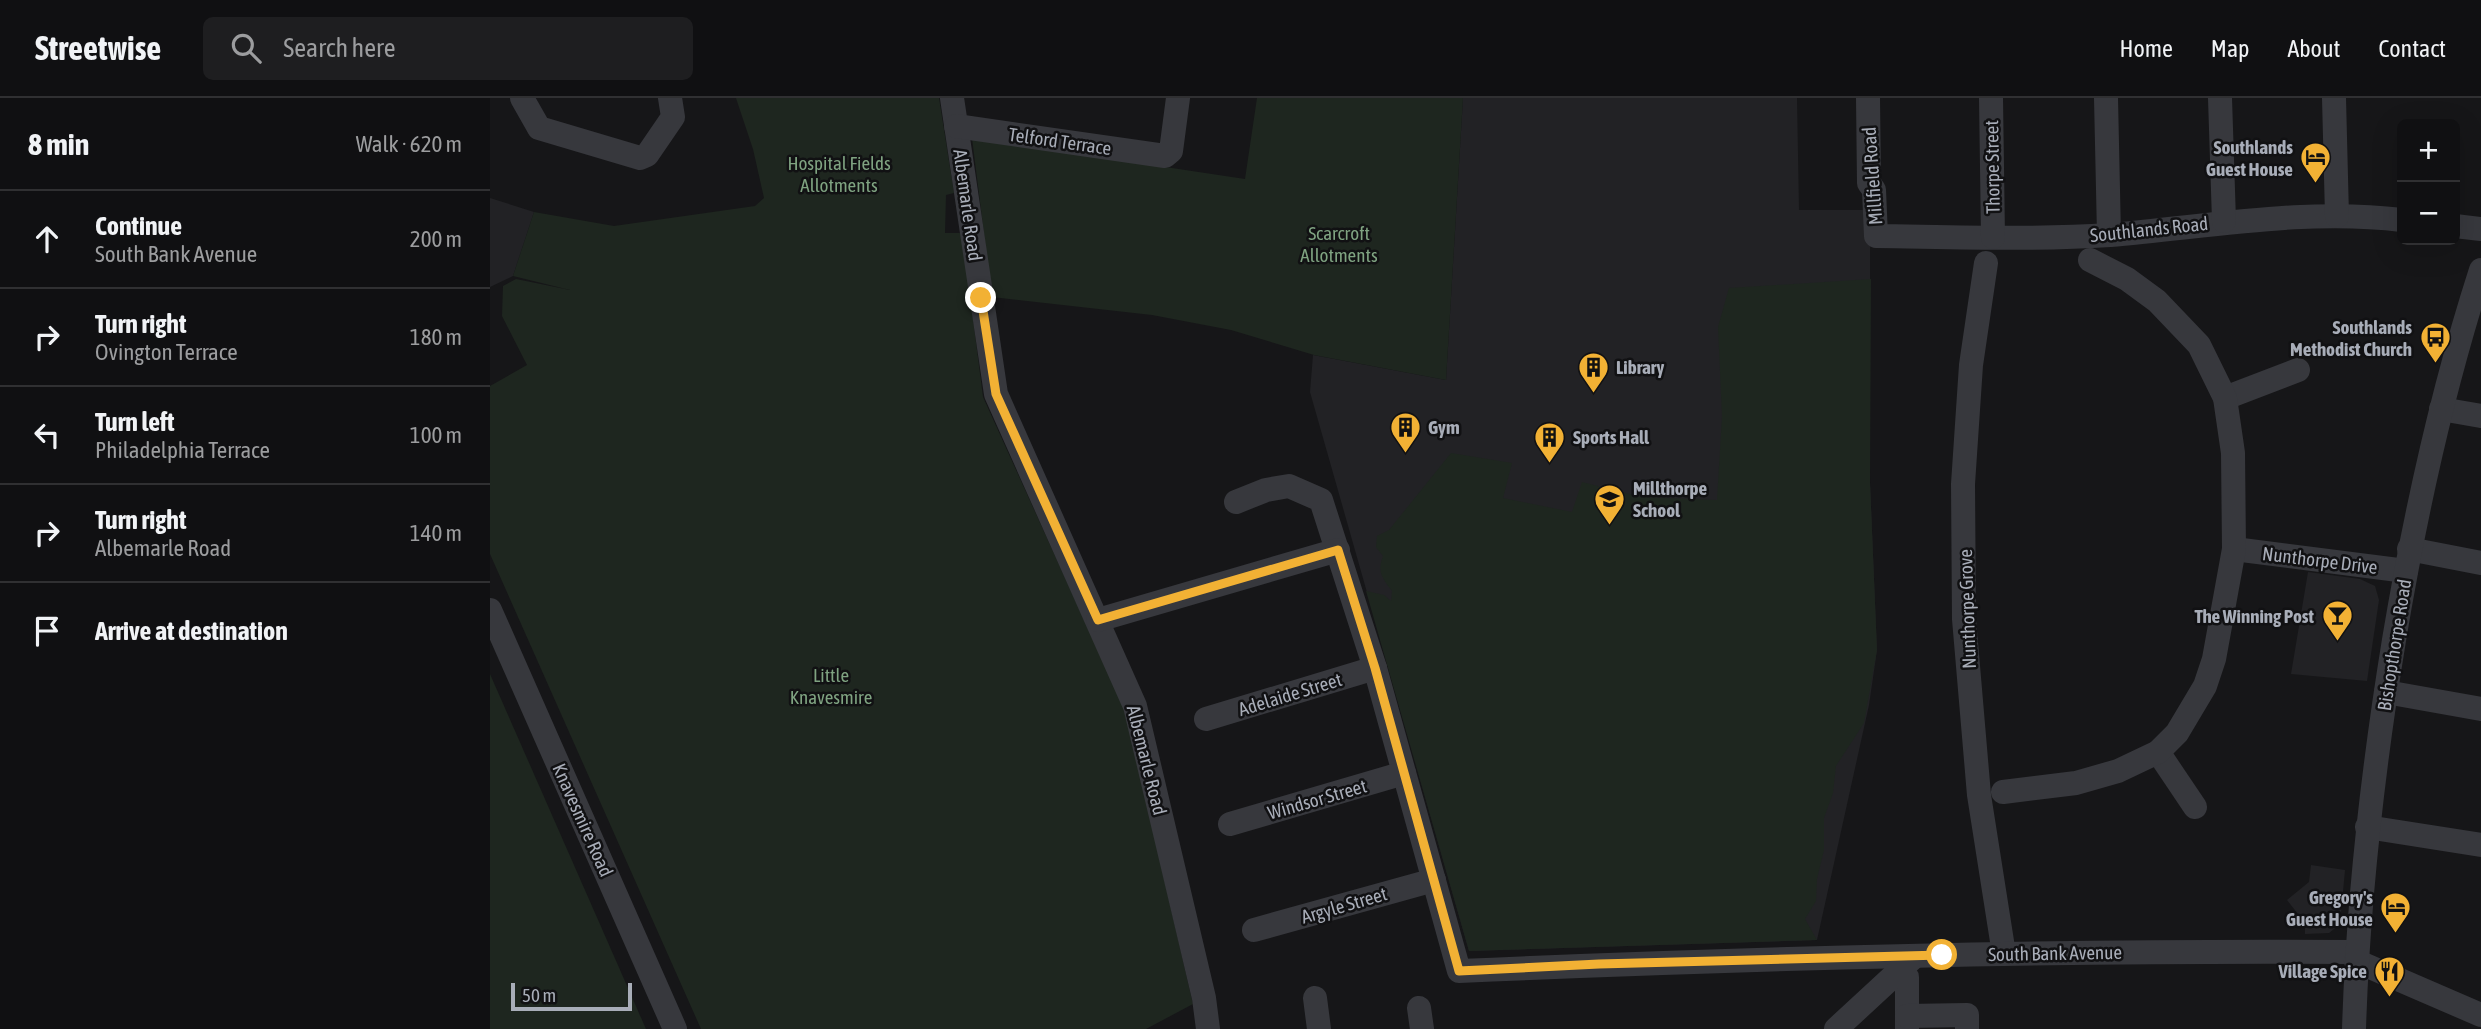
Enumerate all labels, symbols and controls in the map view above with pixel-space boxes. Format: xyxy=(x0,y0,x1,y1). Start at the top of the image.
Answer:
search box xyxy=(203,17,693,80)
text: Streetwise xyxy=(35,29,161,67)
icon: search xyxy=(227,29,265,67)
text: Search here xyxy=(283,33,396,63)
text: Home xyxy=(2119,35,2173,62)
text: Map xyxy=(2211,35,2249,62)
text: About xyxy=(2287,35,2340,62)
text: Contact xyxy=(2378,35,2446,62)
map controls xyxy=(2397,119,2460,245)
button: + xyxy=(2397,119,2460,182)
street label: Thorpe Street xyxy=(1980,120,2004,214)
street label: Telford Terrace xyxy=(1007,123,1113,159)
street label: Millfield Road xyxy=(1858,126,1886,226)
text: 8 min xyxy=(28,127,89,161)
text: Walk · 620 m xyxy=(356,131,462,157)
place label: Southlands Guest House xyxy=(2206,136,2293,180)
hotel icon: Southlands Guest House xyxy=(2299,141,2333,185)
street label: Albemarle Road xyxy=(949,148,987,262)
park label: Hospital Fields Allotments xyxy=(787,152,891,196)
button: − xyxy=(2397,182,2460,245)
text: Continue xyxy=(95,211,182,241)
street label: Southlands Road xyxy=(2089,212,2209,246)
icon: ahead xyxy=(28,220,66,258)
park label: Scarcroft Allotments xyxy=(1300,222,1378,266)
text: 200 m xyxy=(410,226,462,252)
text: South Bank Avenue xyxy=(95,241,257,267)
route end xyxy=(965,282,996,313)
text: Turn right xyxy=(95,309,186,339)
place label: Southlands Methodist Church xyxy=(2290,316,2412,360)
icon: right xyxy=(28,318,66,356)
bus stop icon: Southlands Methodist Church xyxy=(2418,321,2452,365)
text: 180 m xyxy=(410,324,462,350)
text: Ovington Terrace xyxy=(95,339,238,365)
building icon: Library xyxy=(1576,350,1610,394)
place label: Library xyxy=(1616,356,1664,378)
text: Turn left xyxy=(95,407,175,437)
building icon: Gym xyxy=(1388,410,1422,454)
icon: left xyxy=(28,416,66,454)
place label: Gym xyxy=(1428,416,1460,438)
building icon: Sports Hall xyxy=(1533,420,1567,464)
text: 100 m xyxy=(410,422,462,448)
place label: Sports Hall xyxy=(1573,426,1650,448)
text: Philadelphia Terrace xyxy=(95,437,270,463)
place label: Millthorpe School xyxy=(1633,477,1707,521)
school or university icon: Millthorpe School xyxy=(1593,482,1627,526)
text: Turn right xyxy=(95,505,186,535)
icon: right xyxy=(28,514,66,552)
text: 140 m xyxy=(410,520,462,546)
text: Albemarle Road xyxy=(95,535,231,561)
street label: Nunthorpe Drive xyxy=(2261,542,2379,578)
street label: Nunthorpe Grove xyxy=(1954,549,1980,669)
street label: Bishopthorpe Road xyxy=(2373,578,2415,712)
bar icon: The Winning Post xyxy=(2320,599,2354,643)
place label: The Winning Post xyxy=(2194,605,2315,627)
icon: arrive xyxy=(28,612,66,650)
text: Arrive at destination xyxy=(95,616,288,646)
park label: Little Knavesmire xyxy=(790,664,872,708)
street label: Adelaide Street xyxy=(1236,668,1344,720)
street label: Albemarle Road xyxy=(1123,703,1171,817)
street label: Knavesmire Road xyxy=(548,760,618,880)
street label: Windsor Street xyxy=(1265,774,1369,824)
street label: Argyle Street xyxy=(1299,882,1389,928)
place label: Gregory's Guest House xyxy=(2286,886,2373,930)
hotel icon: Gregory's Guest House xyxy=(2379,891,2413,935)
route start xyxy=(1926,939,1957,970)
street label: South Bank Avenue xyxy=(1988,941,2122,965)
restaurant icon: Village Spice xyxy=(2373,954,2407,998)
place label: Village Spice xyxy=(2277,960,2367,982)
scale bar xyxy=(511,980,632,1012)
text: 50 m xyxy=(522,984,556,1006)

